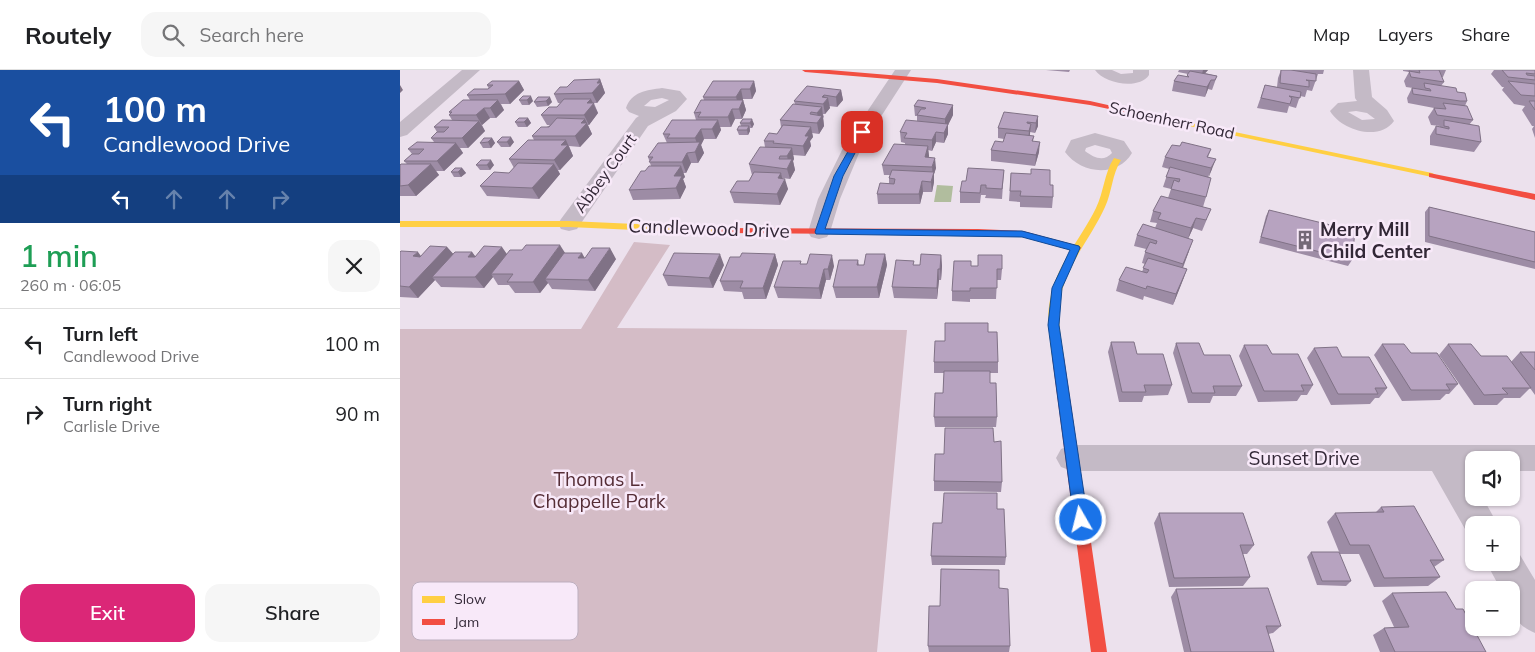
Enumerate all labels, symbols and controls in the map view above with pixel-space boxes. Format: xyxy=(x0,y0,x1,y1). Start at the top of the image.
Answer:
search box xyxy=(141,12,491,57)
text: Routely xyxy=(25,20,111,50)
icon: search xyxy=(159,21,187,49)
text: Search here xyxy=(199,23,304,47)
text: Map xyxy=(1313,23,1350,46)
text: Layers xyxy=(1378,23,1433,46)
text: Share xyxy=(1461,23,1510,46)
text: 100 m xyxy=(103,87,207,131)
icon: left xyxy=(20,90,85,155)
street label: Schoenherr Road xyxy=(1108,97,1236,143)
pin xyxy=(841,111,883,153)
icon: arrive xyxy=(848,118,876,146)
street label: Abbey Court xyxy=(570,129,641,216)
text: Candlewood Drive xyxy=(103,130,290,158)
icon: left xyxy=(107,185,135,213)
icon: ahead xyxy=(160,185,188,213)
icon: ahead xyxy=(213,185,241,213)
icon: right xyxy=(266,185,294,213)
street label: Candlewood Drive xyxy=(628,213,790,243)
place label: Merry Mill Child Center xyxy=(1320,217,1431,263)
building icon: Merry Mill Child Center xyxy=(1294,229,1316,251)
text: 1 min xyxy=(20,237,98,275)
button: close xyxy=(328,240,380,292)
text: 260 m · 06:05 xyxy=(20,275,121,295)
text: Turn left xyxy=(63,322,138,346)
icon: left xyxy=(20,330,48,358)
text: 100 m xyxy=(324,332,380,356)
text: Candlewood Drive xyxy=(63,346,199,366)
text: Turn right xyxy=(63,392,152,416)
icon: right xyxy=(20,400,48,428)
text: 90 m xyxy=(336,402,380,426)
text: Carlisle Drive xyxy=(63,416,160,436)
street label: Sunset Drive xyxy=(1248,446,1360,470)
map controls xyxy=(1465,451,1520,636)
button: sound xyxy=(1465,451,1520,506)
park label: Thomas L. Chappelle Park xyxy=(533,467,666,513)
position arrow xyxy=(1054,493,1106,545)
button: + xyxy=(1465,516,1520,571)
button: − xyxy=(1465,581,1520,636)
legend xyxy=(412,582,578,640)
button: Exit xyxy=(20,584,195,642)
button: Share xyxy=(205,584,380,642)
text: Slow xyxy=(454,590,486,608)
text: Jam xyxy=(454,613,479,631)

